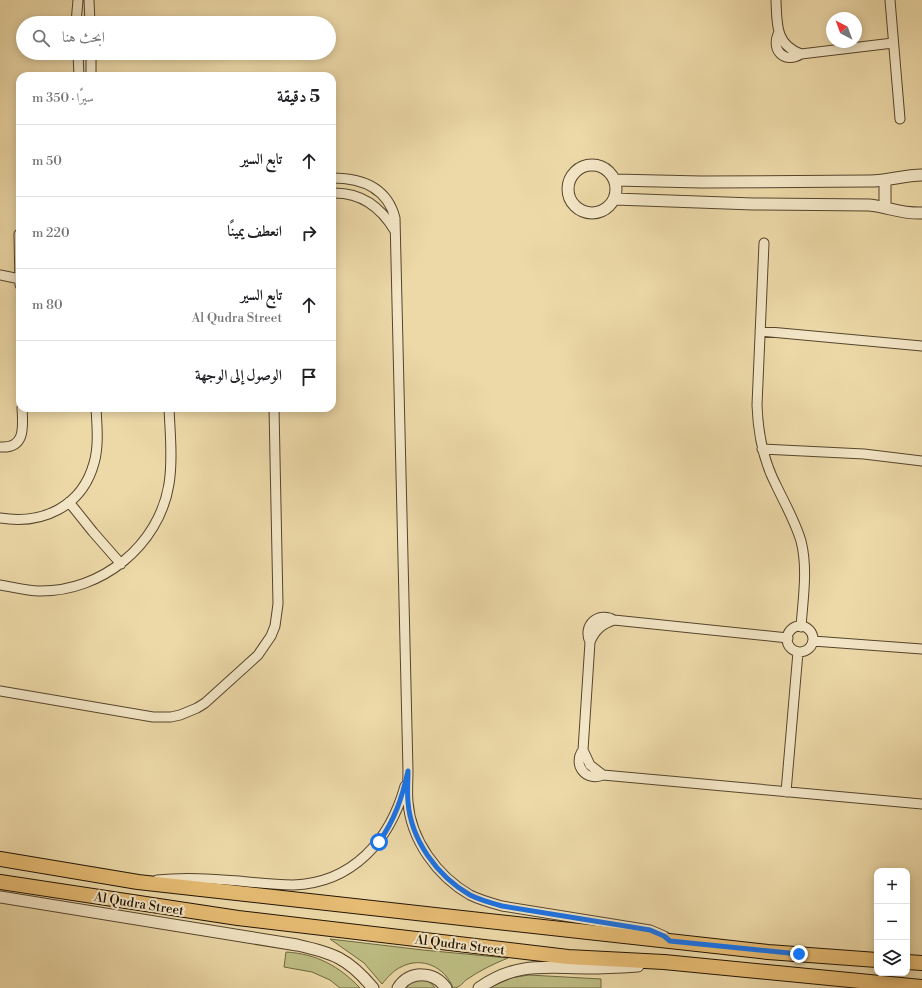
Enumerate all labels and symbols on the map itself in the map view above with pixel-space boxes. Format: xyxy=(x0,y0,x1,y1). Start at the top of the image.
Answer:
north arrow xyxy=(826,12,862,48)
route start xyxy=(370,833,388,851)
street label: Al Qudra Street xyxy=(92,889,185,919)
street label: Al Qudra Street xyxy=(413,931,506,958)
route end xyxy=(790,945,808,963)

